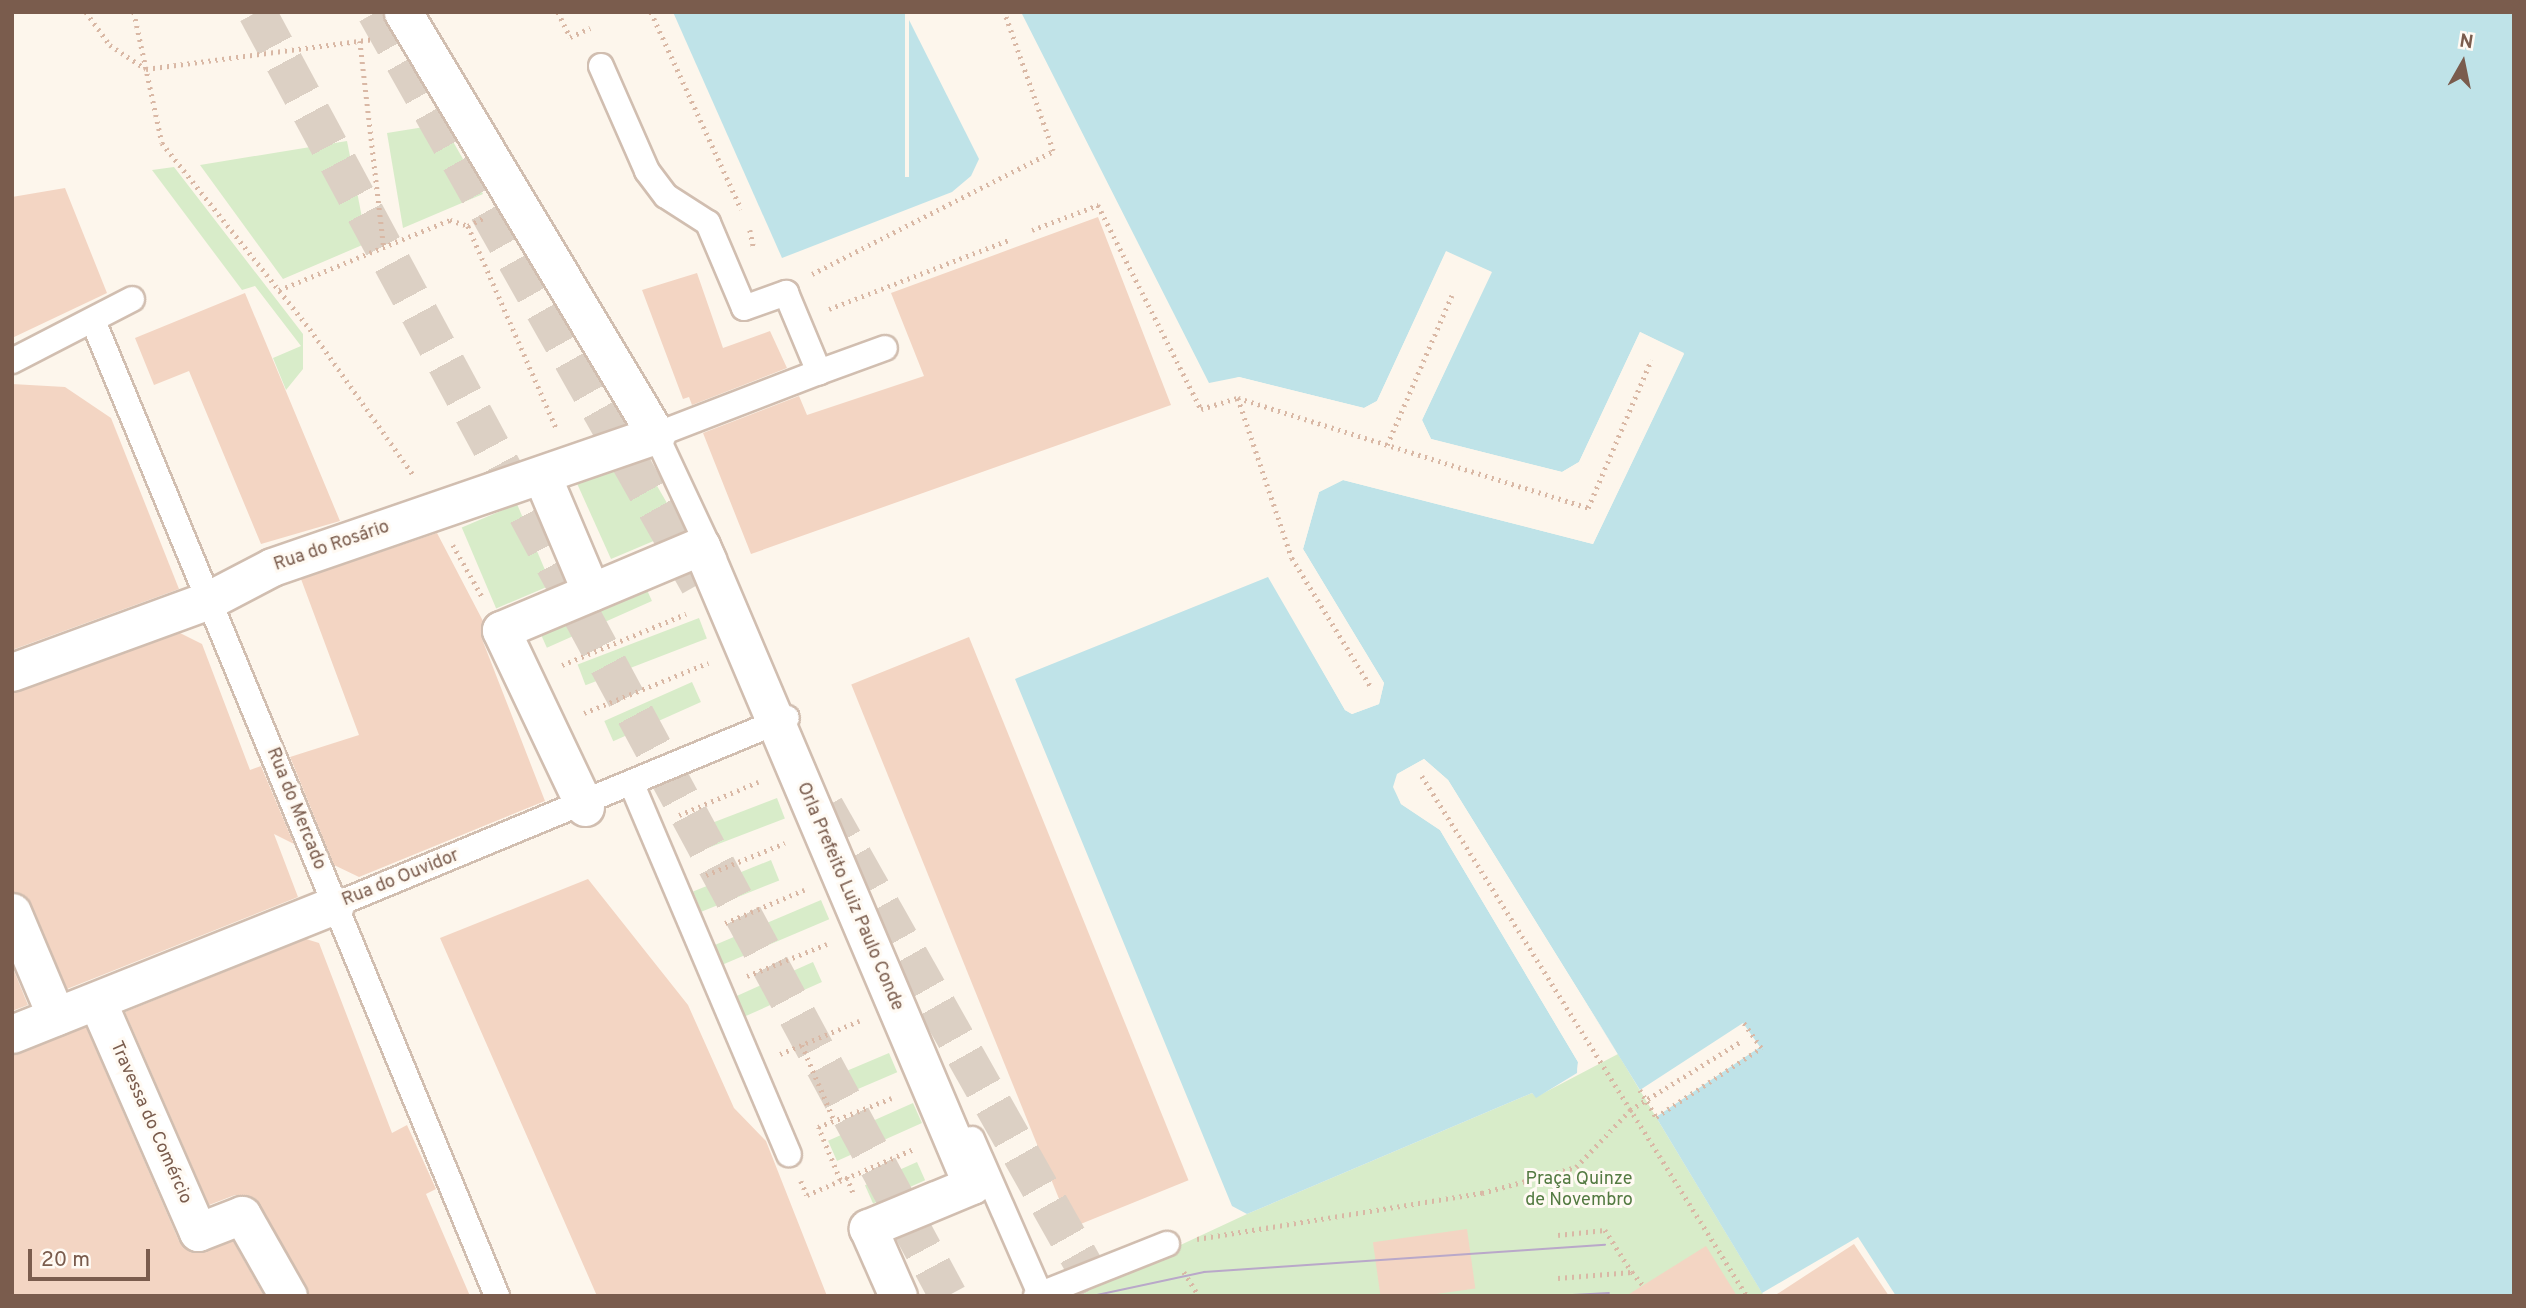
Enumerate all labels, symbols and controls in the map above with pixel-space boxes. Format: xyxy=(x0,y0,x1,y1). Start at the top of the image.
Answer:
north arrow xyxy=(2428,28,2498,98)
text: N xyxy=(2458,29,2475,55)
street label: Rua do Rosário xyxy=(271,517,393,577)
street label: Rua do Mercado xyxy=(261,745,329,873)
street label: Orla Prefeito Luiz Paulo Conde xyxy=(791,780,907,1014)
street label: Rua do Ouvidor xyxy=(339,846,463,912)
street label: Travessa do Comércio xyxy=(104,1038,196,1208)
park label: Praça Quinze de Novembro xyxy=(1525,1170,1633,1212)
scale bar xyxy=(32,1234,154,1278)
text: 20 m xyxy=(41,1247,90,1274)

